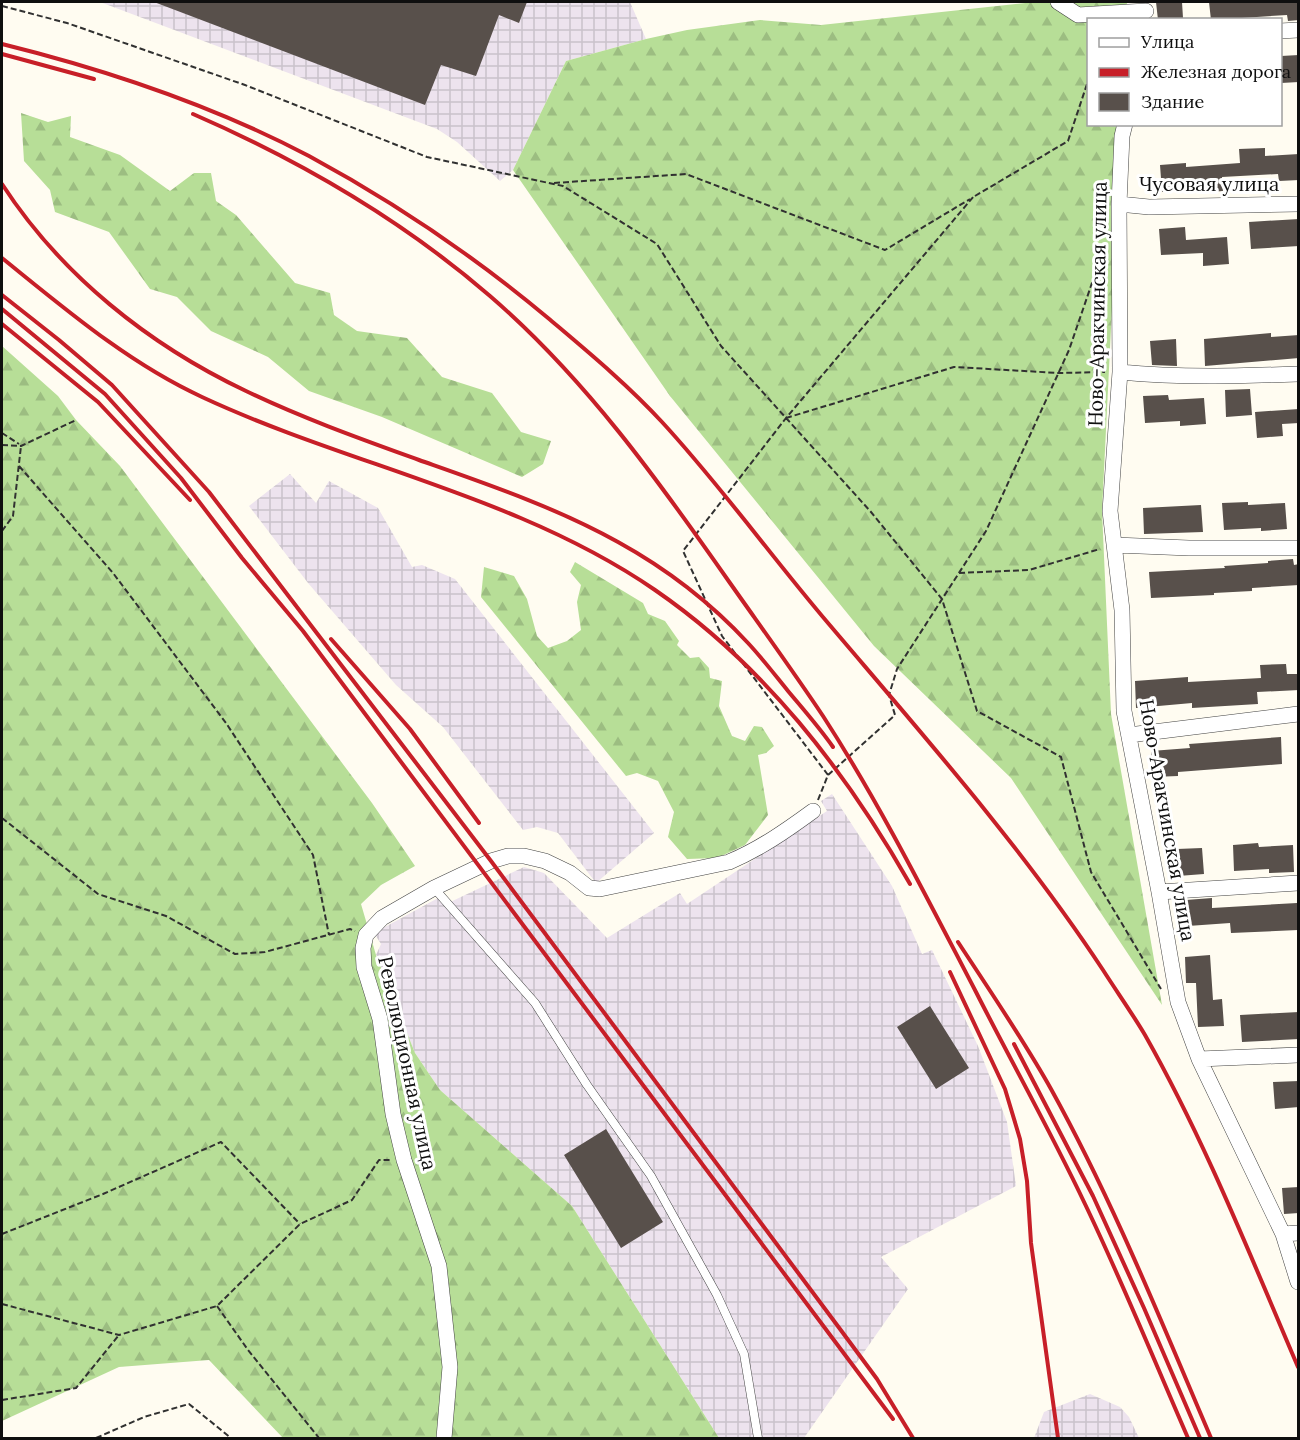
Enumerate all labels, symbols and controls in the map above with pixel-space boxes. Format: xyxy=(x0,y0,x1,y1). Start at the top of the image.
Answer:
legend xyxy=(1087,18,1282,126)
text: Улица xyxy=(1140,30,1194,53)
text: Железная дорога xyxy=(1141,60,1291,83)
text: Здание xyxy=(1141,90,1204,113)
street label: Чусовая улица xyxy=(1139,171,1279,196)
street label: Ново-Аракчинская улица xyxy=(1082,181,1112,427)
street label: Ново-Аракчинская улица xyxy=(1134,697,1202,943)
street label: Революционная улица xyxy=(373,954,443,1172)

